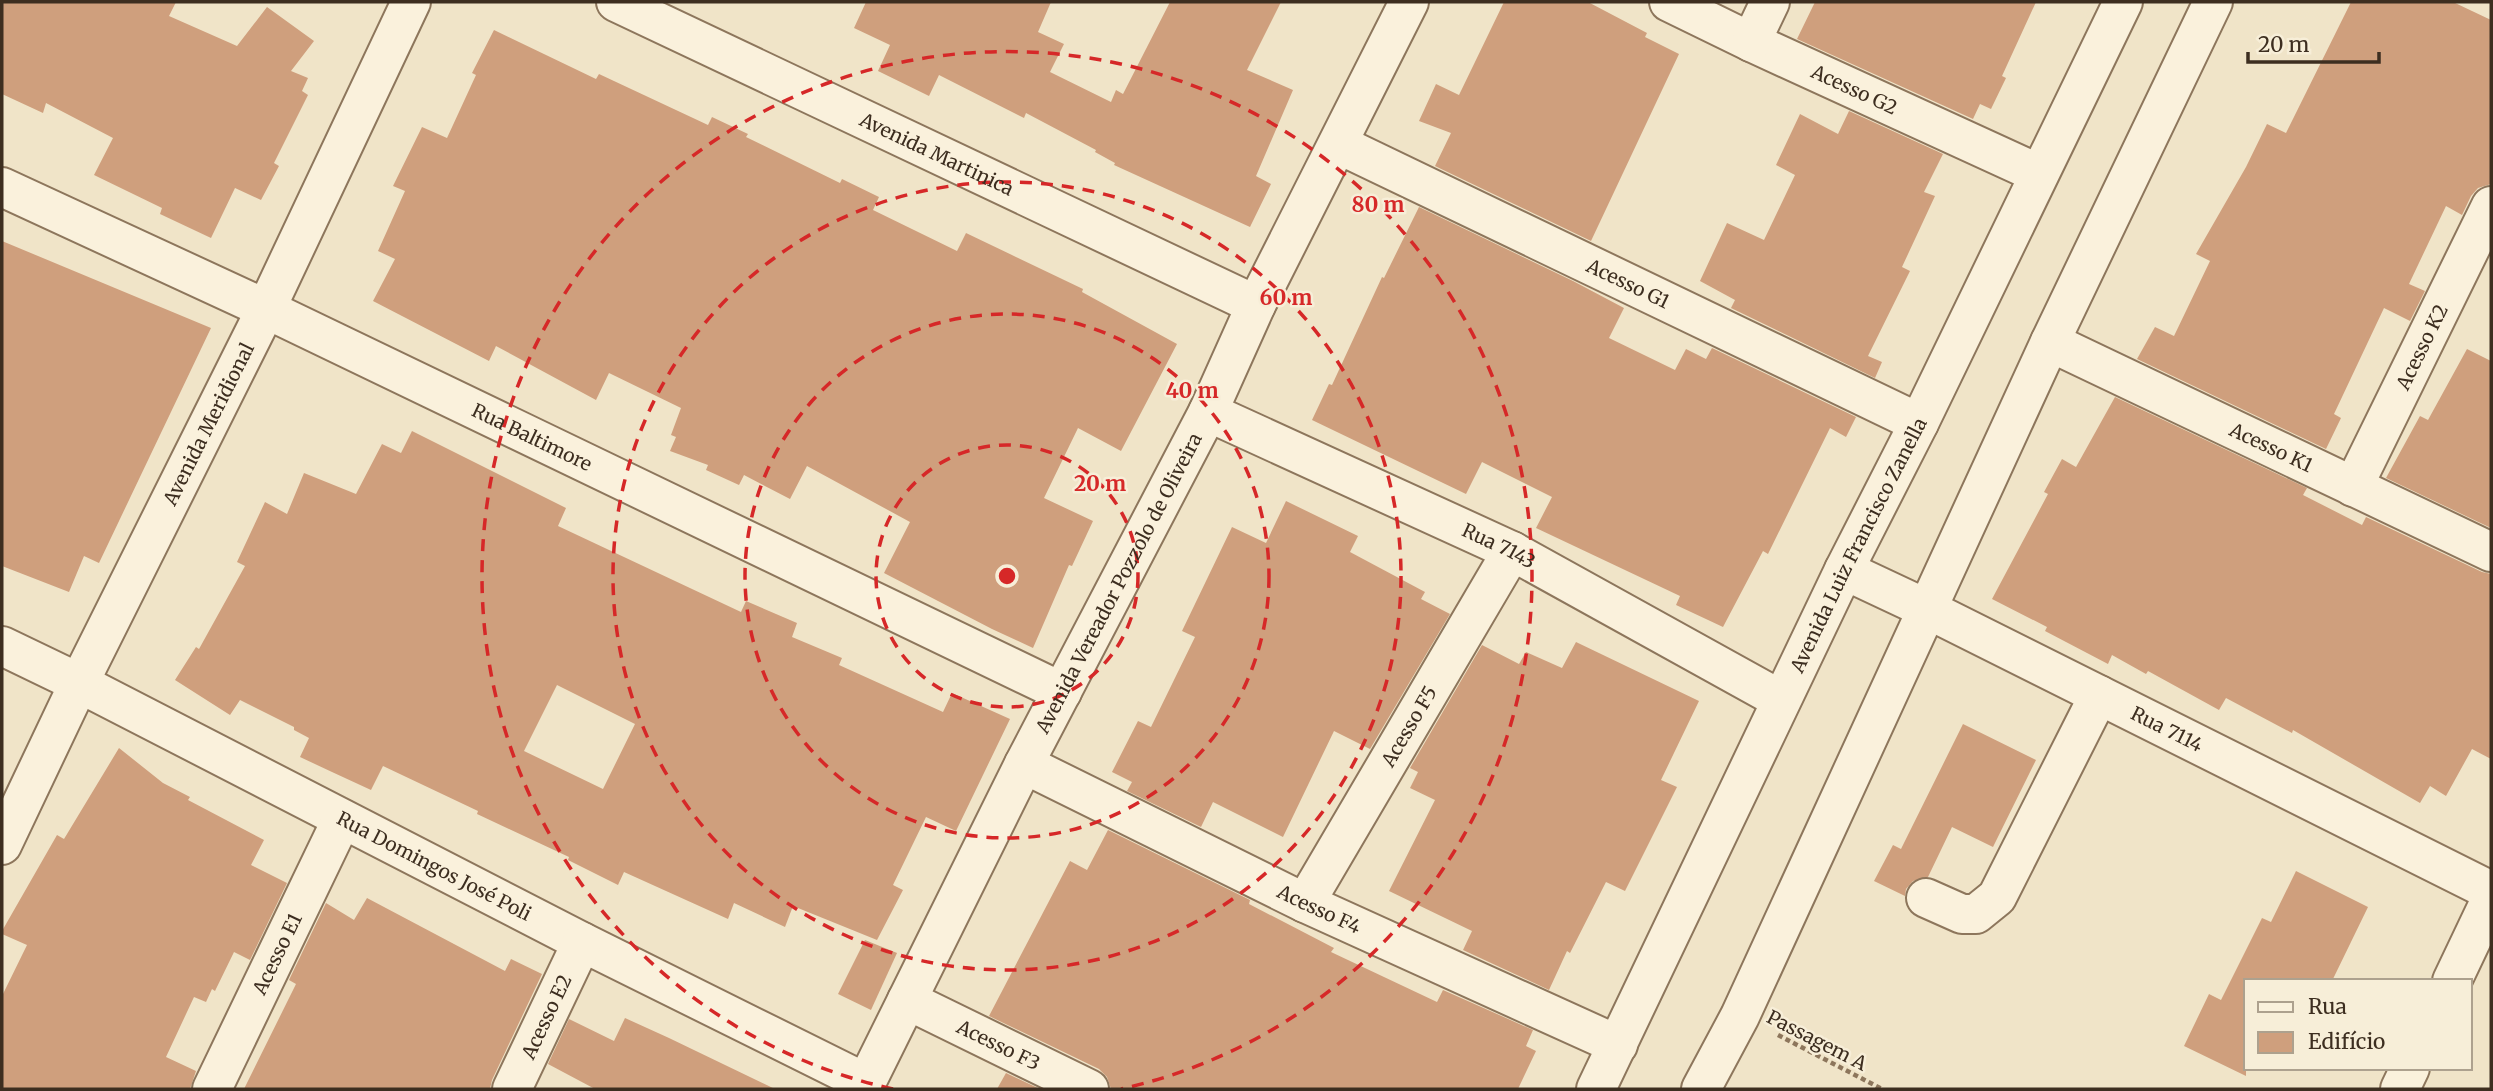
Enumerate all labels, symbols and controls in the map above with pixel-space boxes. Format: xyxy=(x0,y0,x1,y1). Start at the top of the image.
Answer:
scale bar xyxy=(2248,21,2379,65)
text: 20 m xyxy=(2258,31,2310,58)
street label: Acesso G2 xyxy=(1807,59,1901,119)
street label: Avenida Martinica xyxy=(855,107,1018,201)
text: 80 m xyxy=(1352,191,1404,218)
street label: Acesso G1 xyxy=(1582,253,1674,314)
text: 60 m xyxy=(1260,284,1312,311)
street label: Acesso K2 xyxy=(2390,300,2453,395)
street label: Avenida Meridional xyxy=(157,339,259,510)
text: 40 m xyxy=(1165,377,1219,404)
street label: Rua Baltimore xyxy=(468,398,596,476)
street label: Avenida Luiz Francisco Zanella xyxy=(1784,413,1932,677)
street label: Acesso K1 xyxy=(2225,417,2317,478)
street label: Avenida Vereador Pozzolo de Oliveira xyxy=(1030,429,1207,738)
text: 20 m xyxy=(1074,470,1126,497)
street label: Rua 7143 xyxy=(1458,518,1540,574)
centre of rings xyxy=(995,564,1019,588)
street label: Acesso F5 xyxy=(1375,682,1442,772)
street label: Rua 7114 xyxy=(2127,701,2207,757)
street label: Rua Domingos José Poli xyxy=(333,806,535,926)
street label: Acesso F4 xyxy=(1273,879,1365,939)
street label: Acesso E1 xyxy=(247,909,307,999)
street label: Acesso E2 xyxy=(516,971,577,1064)
legend xyxy=(2244,979,2472,1070)
text: Rua xyxy=(2308,993,2347,1020)
street label: Passagem A xyxy=(1763,1005,1872,1076)
street label: Acesso F3 xyxy=(952,1014,1044,1075)
text: Edifício xyxy=(2308,1028,2385,1055)

